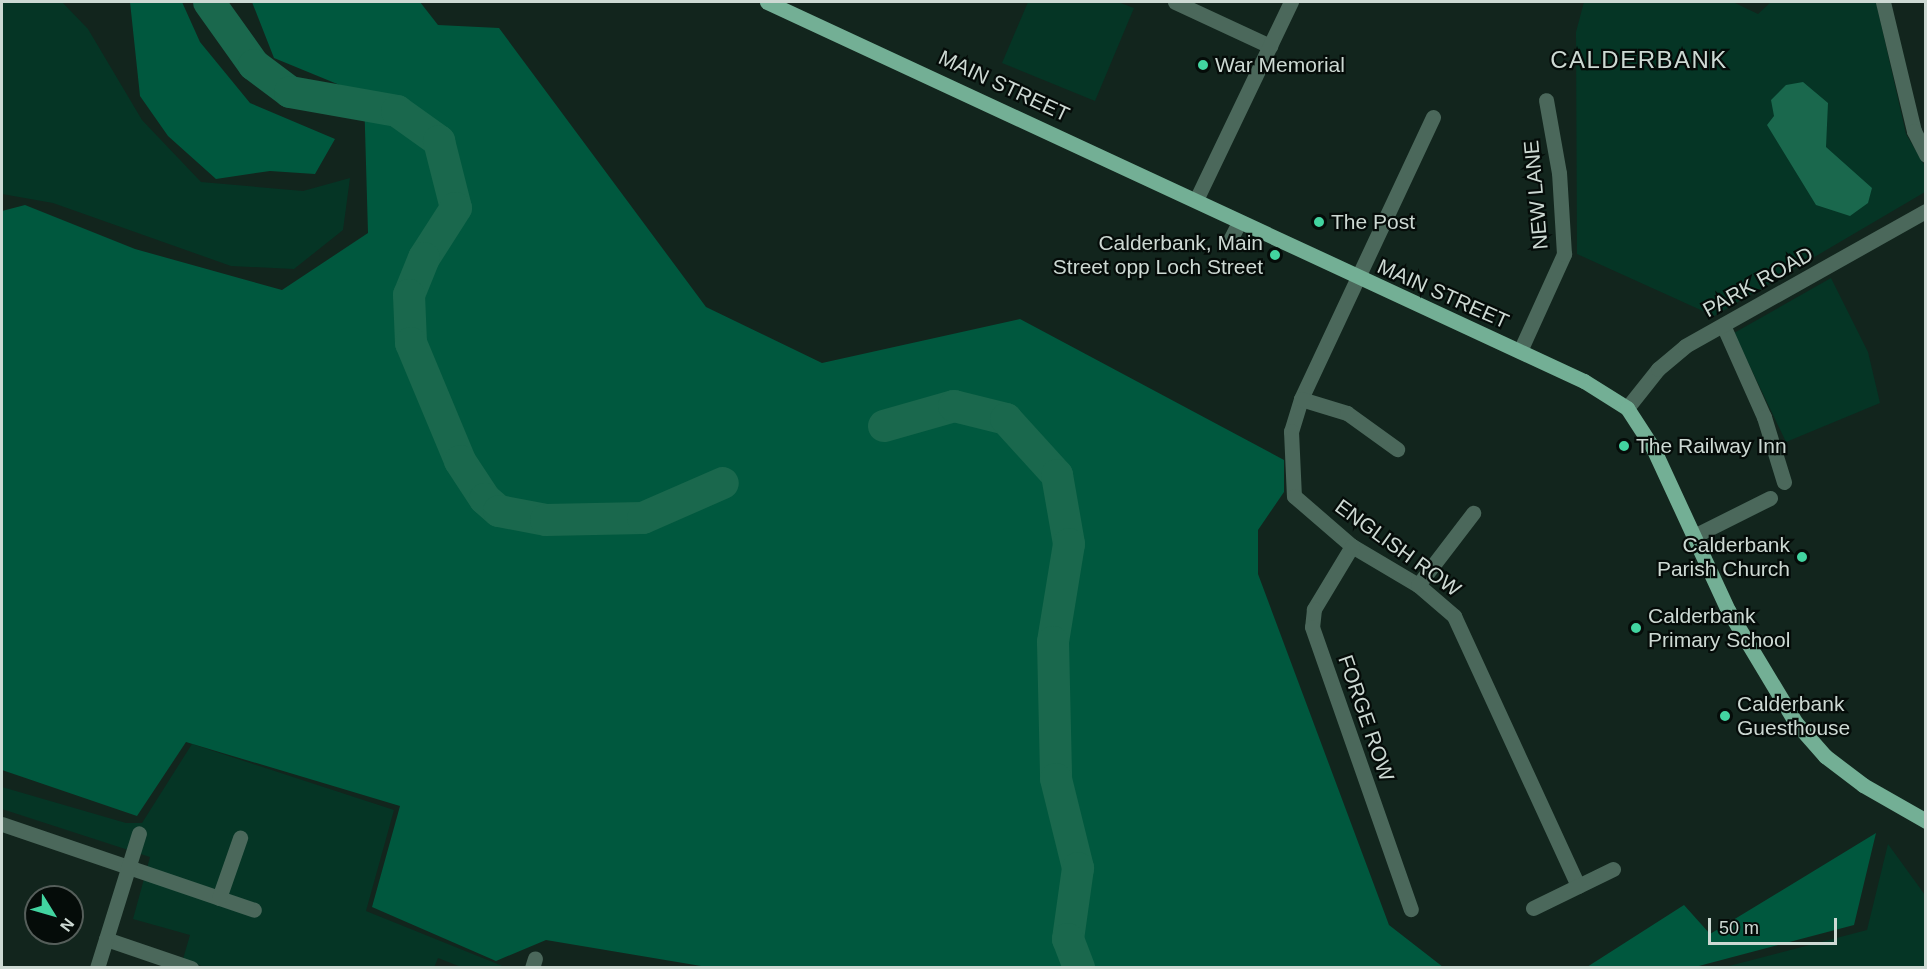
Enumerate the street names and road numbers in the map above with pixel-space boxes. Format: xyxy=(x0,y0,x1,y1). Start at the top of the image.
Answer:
street label: MAIN STREET xyxy=(935,45,1073,127)
street label: NEW LANE xyxy=(1519,139,1553,251)
street label: PARK ROAD xyxy=(1698,241,1818,323)
street label: MAIN STREET xyxy=(1373,254,1513,334)
street label: ENGLISH ROW xyxy=(1330,494,1466,602)
street label: FORGE ROW xyxy=(1333,652,1399,784)

